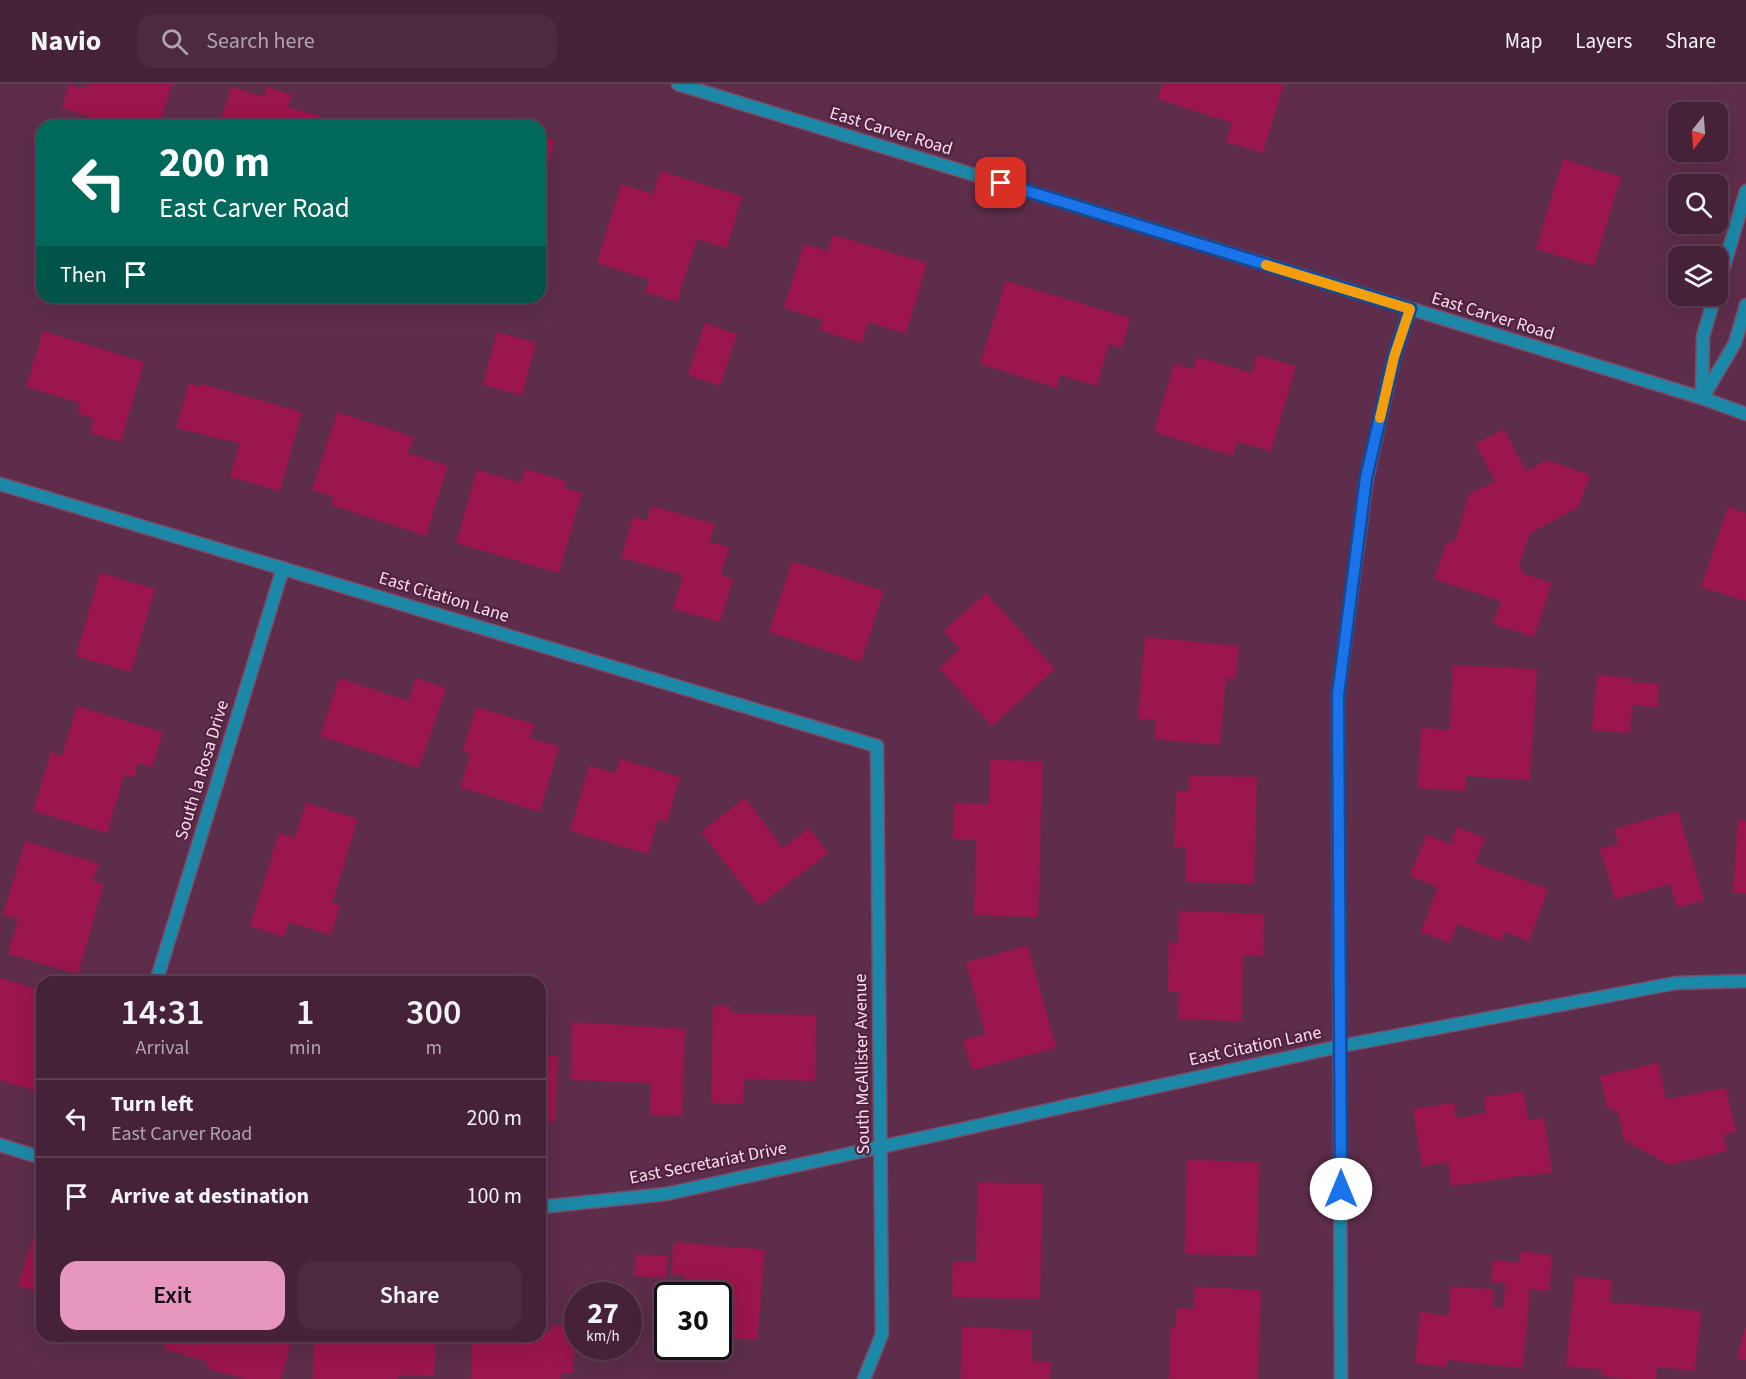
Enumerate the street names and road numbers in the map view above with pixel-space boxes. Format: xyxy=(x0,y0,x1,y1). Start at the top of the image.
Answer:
street label: East Carver Road xyxy=(827,100,955,162)
street label: East Carver Road xyxy=(1429,285,1557,347)
street label: East Citation Lane xyxy=(376,565,512,629)
street label: South la Rosa Drive xyxy=(169,697,235,843)
street label: South McAllister Avenue xyxy=(848,973,876,1155)
street label: East Citation Lane xyxy=(1186,1020,1324,1072)
street label: East Secretariat Drive xyxy=(627,1135,789,1191)

